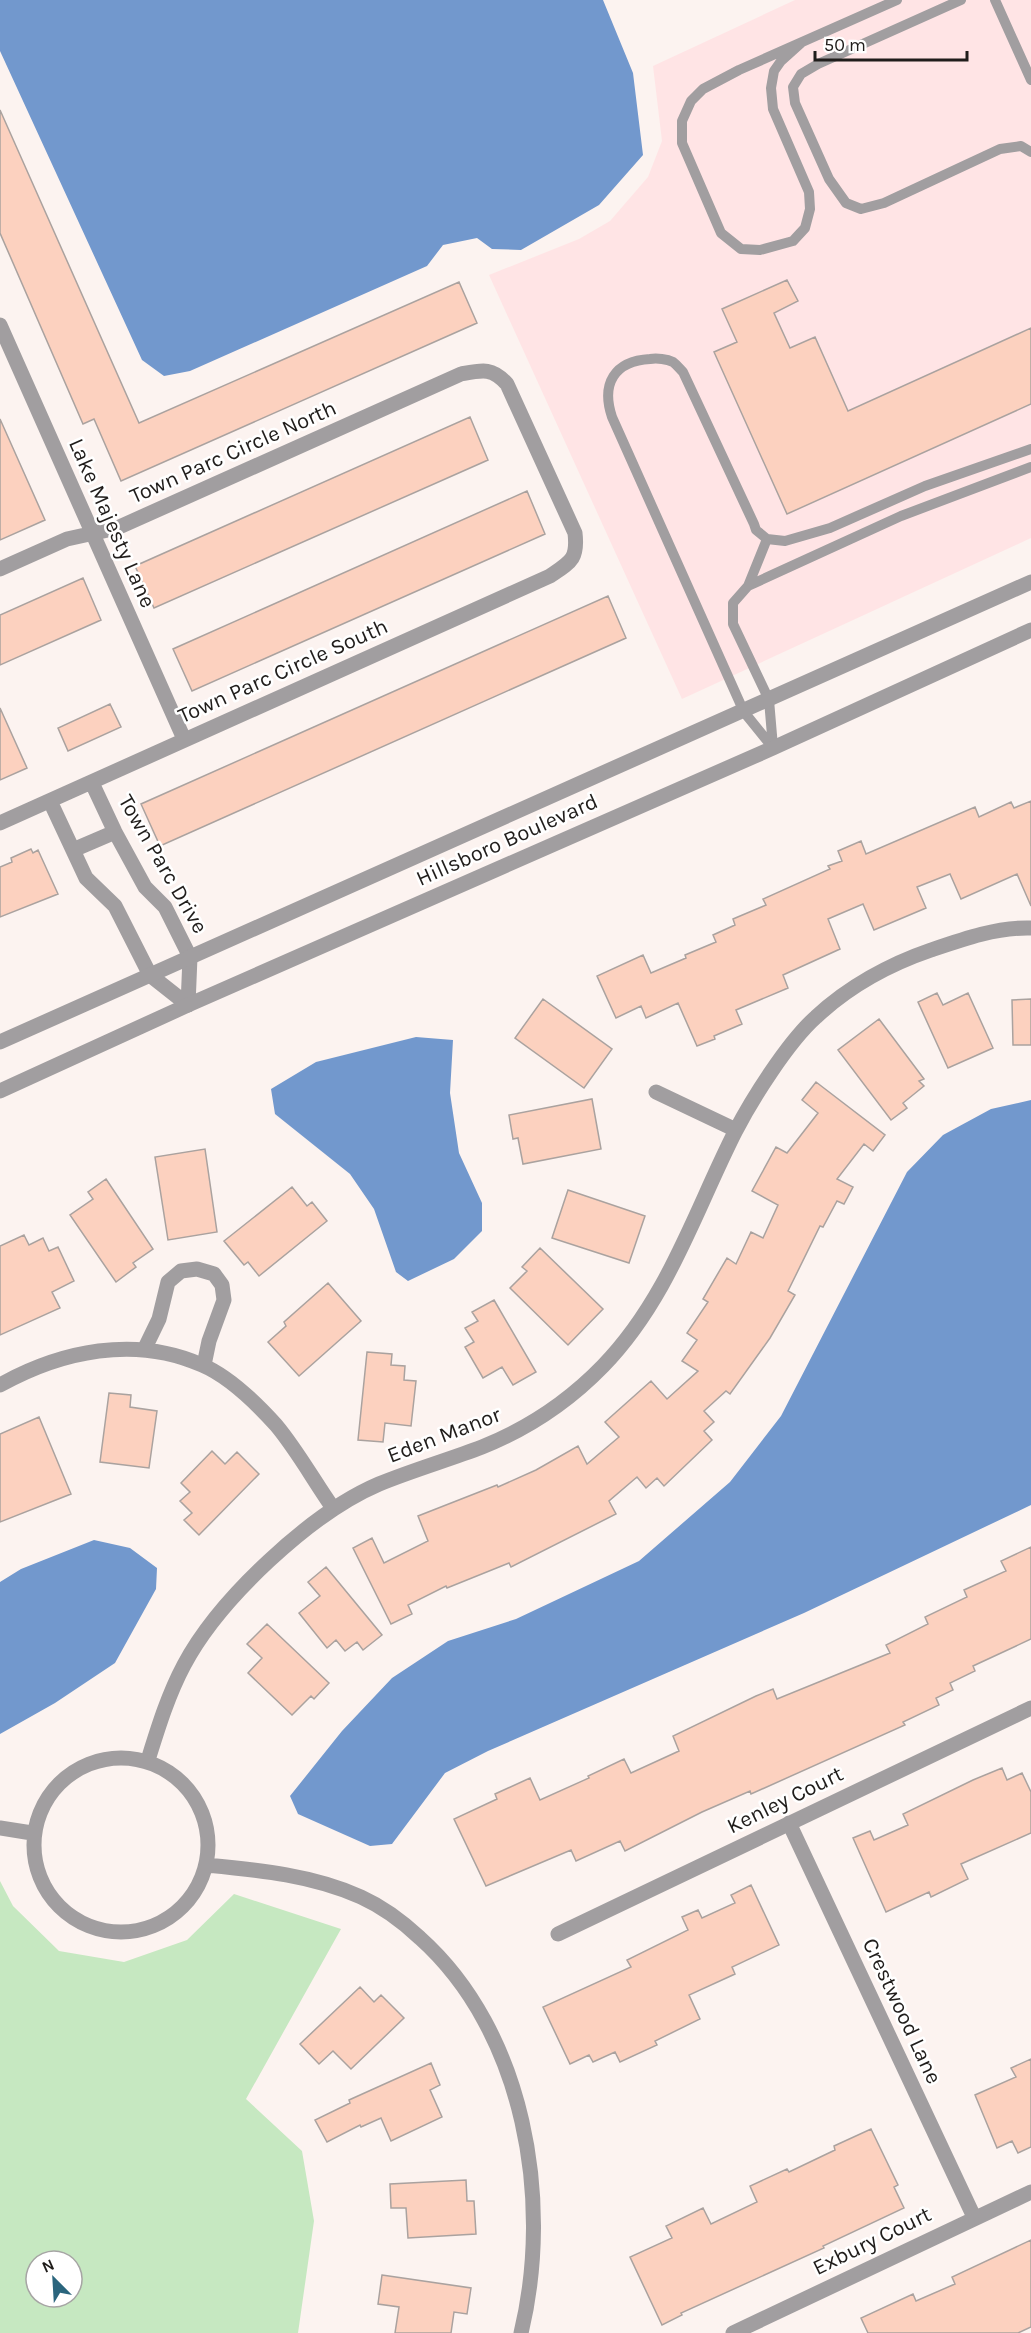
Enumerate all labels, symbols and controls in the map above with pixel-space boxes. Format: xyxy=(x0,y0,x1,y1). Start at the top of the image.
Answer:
scale bar xyxy=(815,24,966,62)
text: 50 m xyxy=(824,34,866,56)
street label: Town Parc Circle North xyxy=(126,395,340,509)
street label: Lake Majesty Lane xyxy=(63,434,161,612)
street label: Town Parc Circle South xyxy=(174,613,392,729)
street label: Hillsboro Boulevard xyxy=(412,788,602,892)
street label: Town Parc Drive xyxy=(113,790,213,938)
street label: Eden Manor xyxy=(384,1401,504,1468)
street label: Kenley Court xyxy=(723,1761,847,1839)
street label: Crestwood Lane xyxy=(857,1934,947,2088)
street label: Exbury Court xyxy=(809,2201,935,2281)
north arrow xyxy=(24,2249,84,2309)
text: N xyxy=(39,2255,57,2277)

